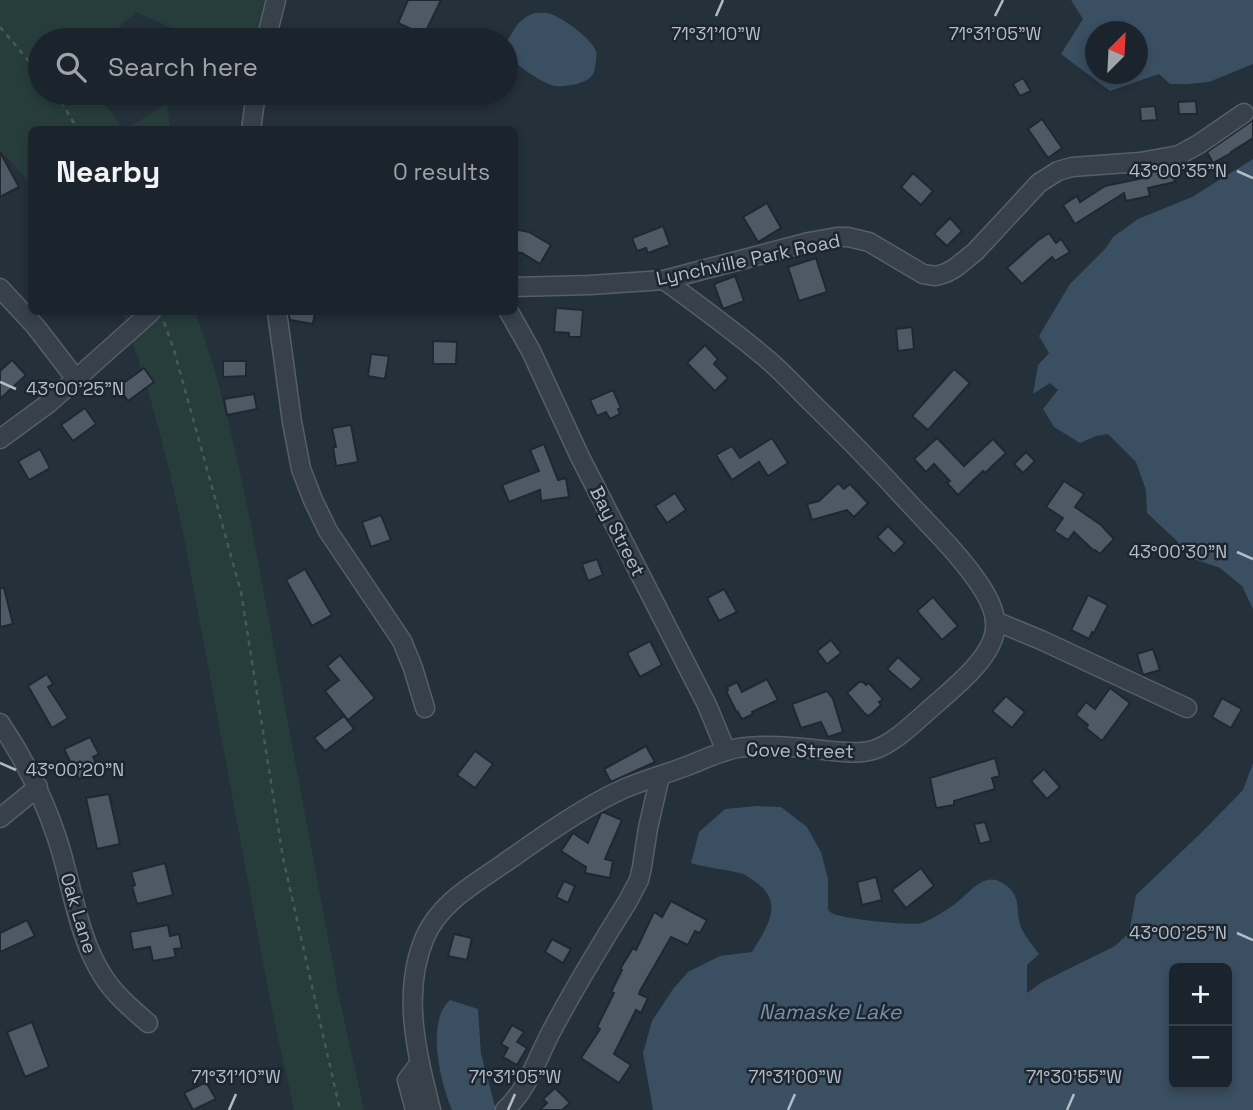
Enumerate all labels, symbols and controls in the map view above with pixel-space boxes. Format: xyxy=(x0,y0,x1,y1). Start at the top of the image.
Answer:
north arrow xyxy=(1085,21,1148,84)
text: 71°31'10"W xyxy=(671,22,761,45)
text: 71°31'05"W xyxy=(949,22,1042,45)
search box xyxy=(28,28,518,105)
icon: search xyxy=(52,48,90,86)
text: Search here xyxy=(108,50,258,84)
text: Nearby xyxy=(56,152,160,191)
text: 0 results xyxy=(393,157,490,187)
text: 43°00'35"N xyxy=(1129,159,1227,182)
street label: Lynchville Park Road xyxy=(654,228,842,291)
text: 43°00'25"N xyxy=(26,377,124,400)
street label: Bay Street xyxy=(584,482,651,580)
text: 43°00'30"N xyxy=(1129,540,1227,563)
street label: Cove Street xyxy=(746,737,854,764)
text: 43°00'20"N xyxy=(26,758,124,781)
street label: Oak Lane xyxy=(54,870,103,956)
text: 43°00'25"N xyxy=(1129,921,1227,944)
map controls xyxy=(1169,963,1232,1089)
button: + xyxy=(1169,963,1232,1026)
water label: Namaske Lake xyxy=(759,998,903,1025)
button: − xyxy=(1169,1026,1232,1089)
text: 71°31'10"W xyxy=(191,1065,281,1088)
text: 71°31'05"W xyxy=(469,1065,562,1088)
text: 71°31'00"W xyxy=(748,1065,842,1088)
text: 71°30'55"W xyxy=(1026,1065,1122,1088)

